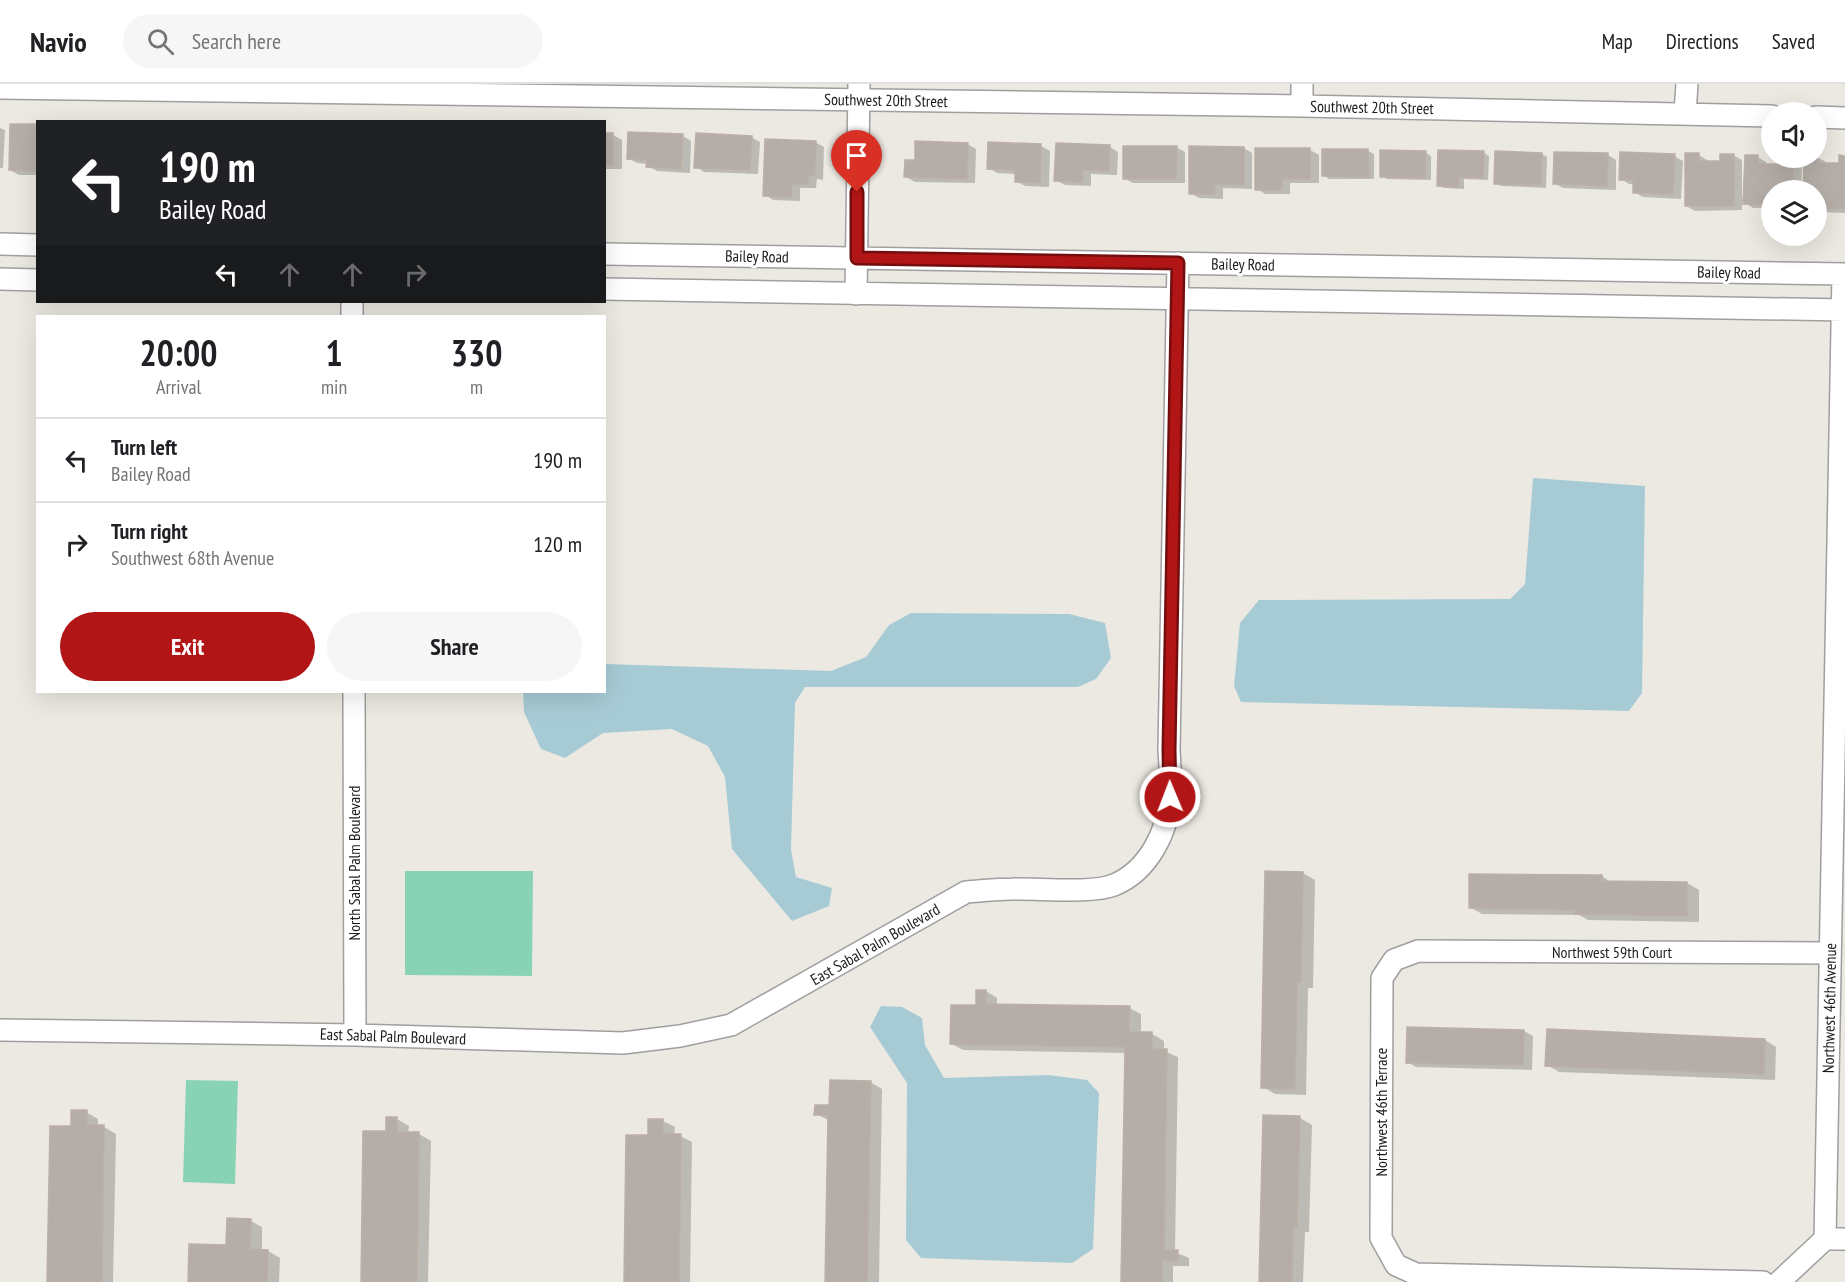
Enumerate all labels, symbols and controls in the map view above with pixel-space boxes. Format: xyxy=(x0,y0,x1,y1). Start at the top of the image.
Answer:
search box xyxy=(123,14,543,68)
text: Navio xyxy=(30,23,87,60)
icon: search xyxy=(144,25,177,58)
text: Search here xyxy=(192,27,281,55)
text: Map xyxy=(1602,28,1633,55)
text: Directions xyxy=(1666,28,1739,55)
text: Saved xyxy=(1772,28,1815,55)
street label: Southwest 20th Street xyxy=(824,89,949,111)
street label: Southwest 20th Street xyxy=(1310,96,1435,118)
map controls xyxy=(1761,102,1827,246)
button: sound xyxy=(1761,102,1827,168)
pin xyxy=(831,130,882,192)
text: 190 m xyxy=(159,139,256,194)
icon: arrive xyxy=(840,139,873,172)
icon: left xyxy=(60,144,138,222)
button: layers xyxy=(1761,180,1827,246)
text: Bailey Road xyxy=(159,192,267,226)
street label: Bailey Road xyxy=(725,245,789,267)
street label: Bailey Road xyxy=(1211,253,1275,275)
icon: left xyxy=(210,258,243,291)
icon: ahead xyxy=(273,258,306,291)
icon: ahead xyxy=(336,258,369,291)
icon: right xyxy=(399,258,432,291)
street label: Bailey Road xyxy=(1697,261,1761,283)
text: 20:00 xyxy=(140,329,217,376)
text: 1 xyxy=(325,329,343,376)
text: 330 xyxy=(451,329,502,376)
text: Arrival xyxy=(156,374,201,400)
text: min xyxy=(321,374,347,400)
text: m xyxy=(470,374,483,400)
text: Turn left xyxy=(111,433,177,461)
icon: left xyxy=(60,444,93,477)
text: 190 m xyxy=(533,446,582,474)
text: Bailey Road xyxy=(111,461,191,487)
text: Turn right xyxy=(111,517,188,545)
icon: right xyxy=(60,528,93,561)
text: 120 m xyxy=(533,530,582,558)
text: Southwest 68th Avenue xyxy=(111,545,274,571)
button: Exit xyxy=(60,612,315,681)
button: Share xyxy=(327,612,582,681)
position arrow xyxy=(1138,765,1202,829)
street label: North Sabal Palm Boulevard xyxy=(344,785,364,940)
street label: East Sabal Palm Boulevard xyxy=(807,899,943,989)
street label: Northwest 59th Court xyxy=(1552,942,1673,962)
street label: Northwest 46th Avenue xyxy=(1818,943,1840,1073)
street label: East Sabal Palm Boulevard xyxy=(320,1023,467,1049)
street label: Northwest 46th Terrace xyxy=(1371,1048,1391,1176)

